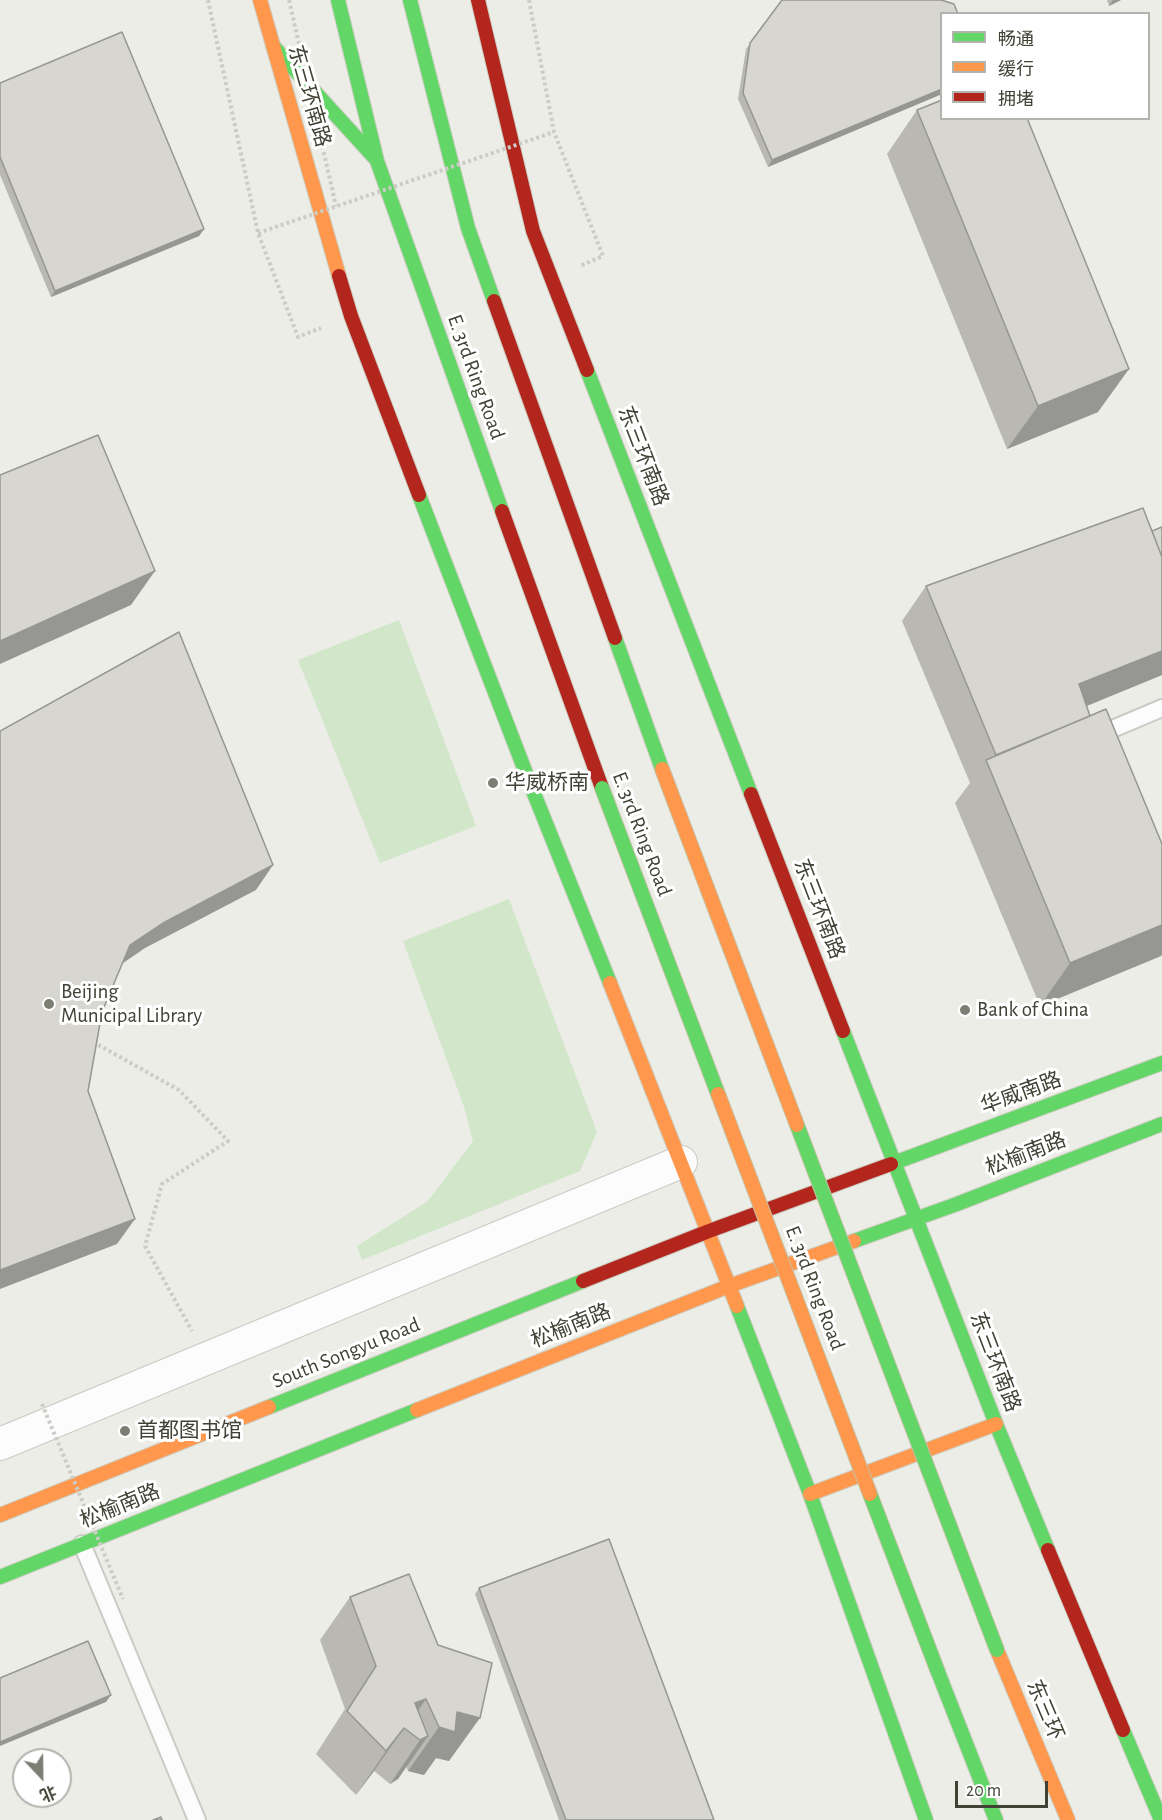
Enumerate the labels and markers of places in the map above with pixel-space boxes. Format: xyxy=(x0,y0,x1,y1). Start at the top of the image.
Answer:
place label: 华威桥南 xyxy=(505,770,589,796)
marker: 华威桥南 xyxy=(486,776,500,790)
place label: Beijing Municipal Library xyxy=(61,979,202,1029)
marker: Beijing Municipal Library xyxy=(42,997,56,1011)
place label: Bank of China xyxy=(977,997,1089,1023)
marker: Bank of China xyxy=(958,1003,972,1017)
place label: 首都图书馆 xyxy=(137,1418,242,1444)
marker: 首都图书馆 xyxy=(118,1424,132,1438)

